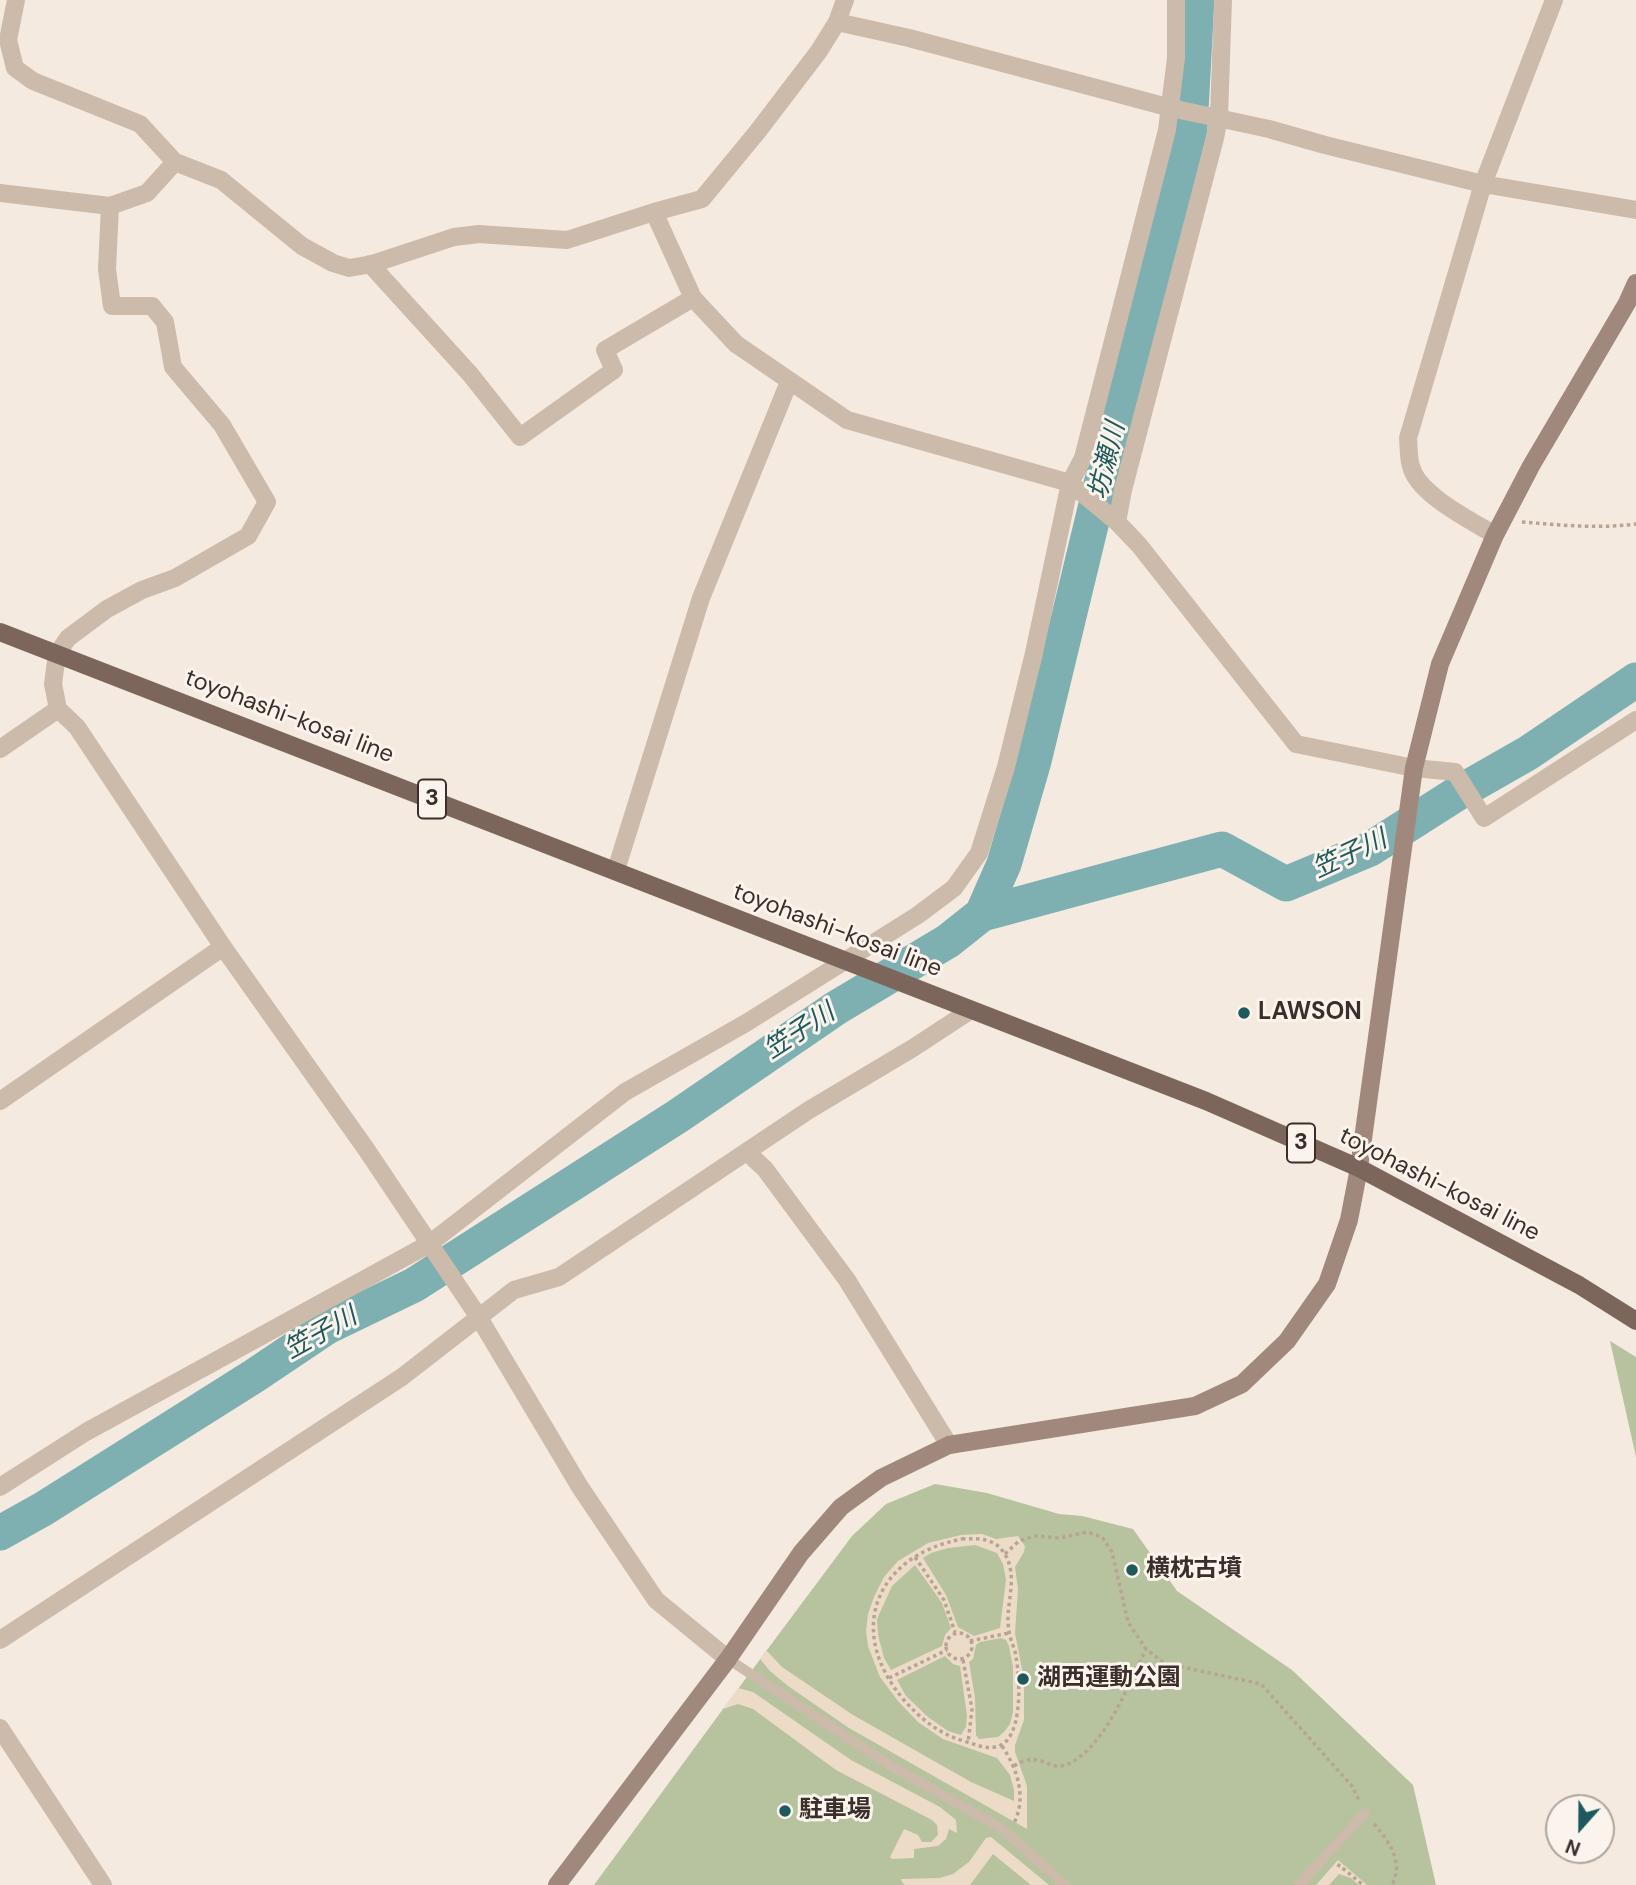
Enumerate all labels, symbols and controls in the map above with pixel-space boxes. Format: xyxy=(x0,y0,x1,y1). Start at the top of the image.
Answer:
water label: 坊瀬川 xyxy=(1083,419,1133,503)
street label: toyohashi-kosai line xyxy=(180,664,398,770)
road number: 3 xyxy=(418,779,446,818)
water label: 笠子川 xyxy=(1308,824,1392,886)
street label: toyohashi-kosai line xyxy=(728,878,946,984)
water label: 笠子川 xyxy=(759,998,841,1066)
place label: LAWSON xyxy=(1258,999,1362,1027)
marker: LAWSON xyxy=(1236,1005,1252,1021)
street label: toyohashi-kosai line xyxy=(1334,1122,1544,1248)
road number: 3 xyxy=(1287,1124,1315,1162)
water label: 笠子川 xyxy=(279,1301,363,1367)
place label: 横枕古墳 xyxy=(1146,1556,1242,1584)
marker: 横枕古墳 xyxy=(1124,1562,1140,1578)
place label: 湖西運動公園 xyxy=(1037,1665,1181,1693)
marker: 湖西運動公園 xyxy=(1015,1671,1031,1687)
north arrow xyxy=(1545,1794,1615,1864)
place label: 駐車場 xyxy=(799,1797,871,1825)
marker: 駐車場 xyxy=(777,1803,793,1819)
text: N xyxy=(1562,1833,1584,1861)

